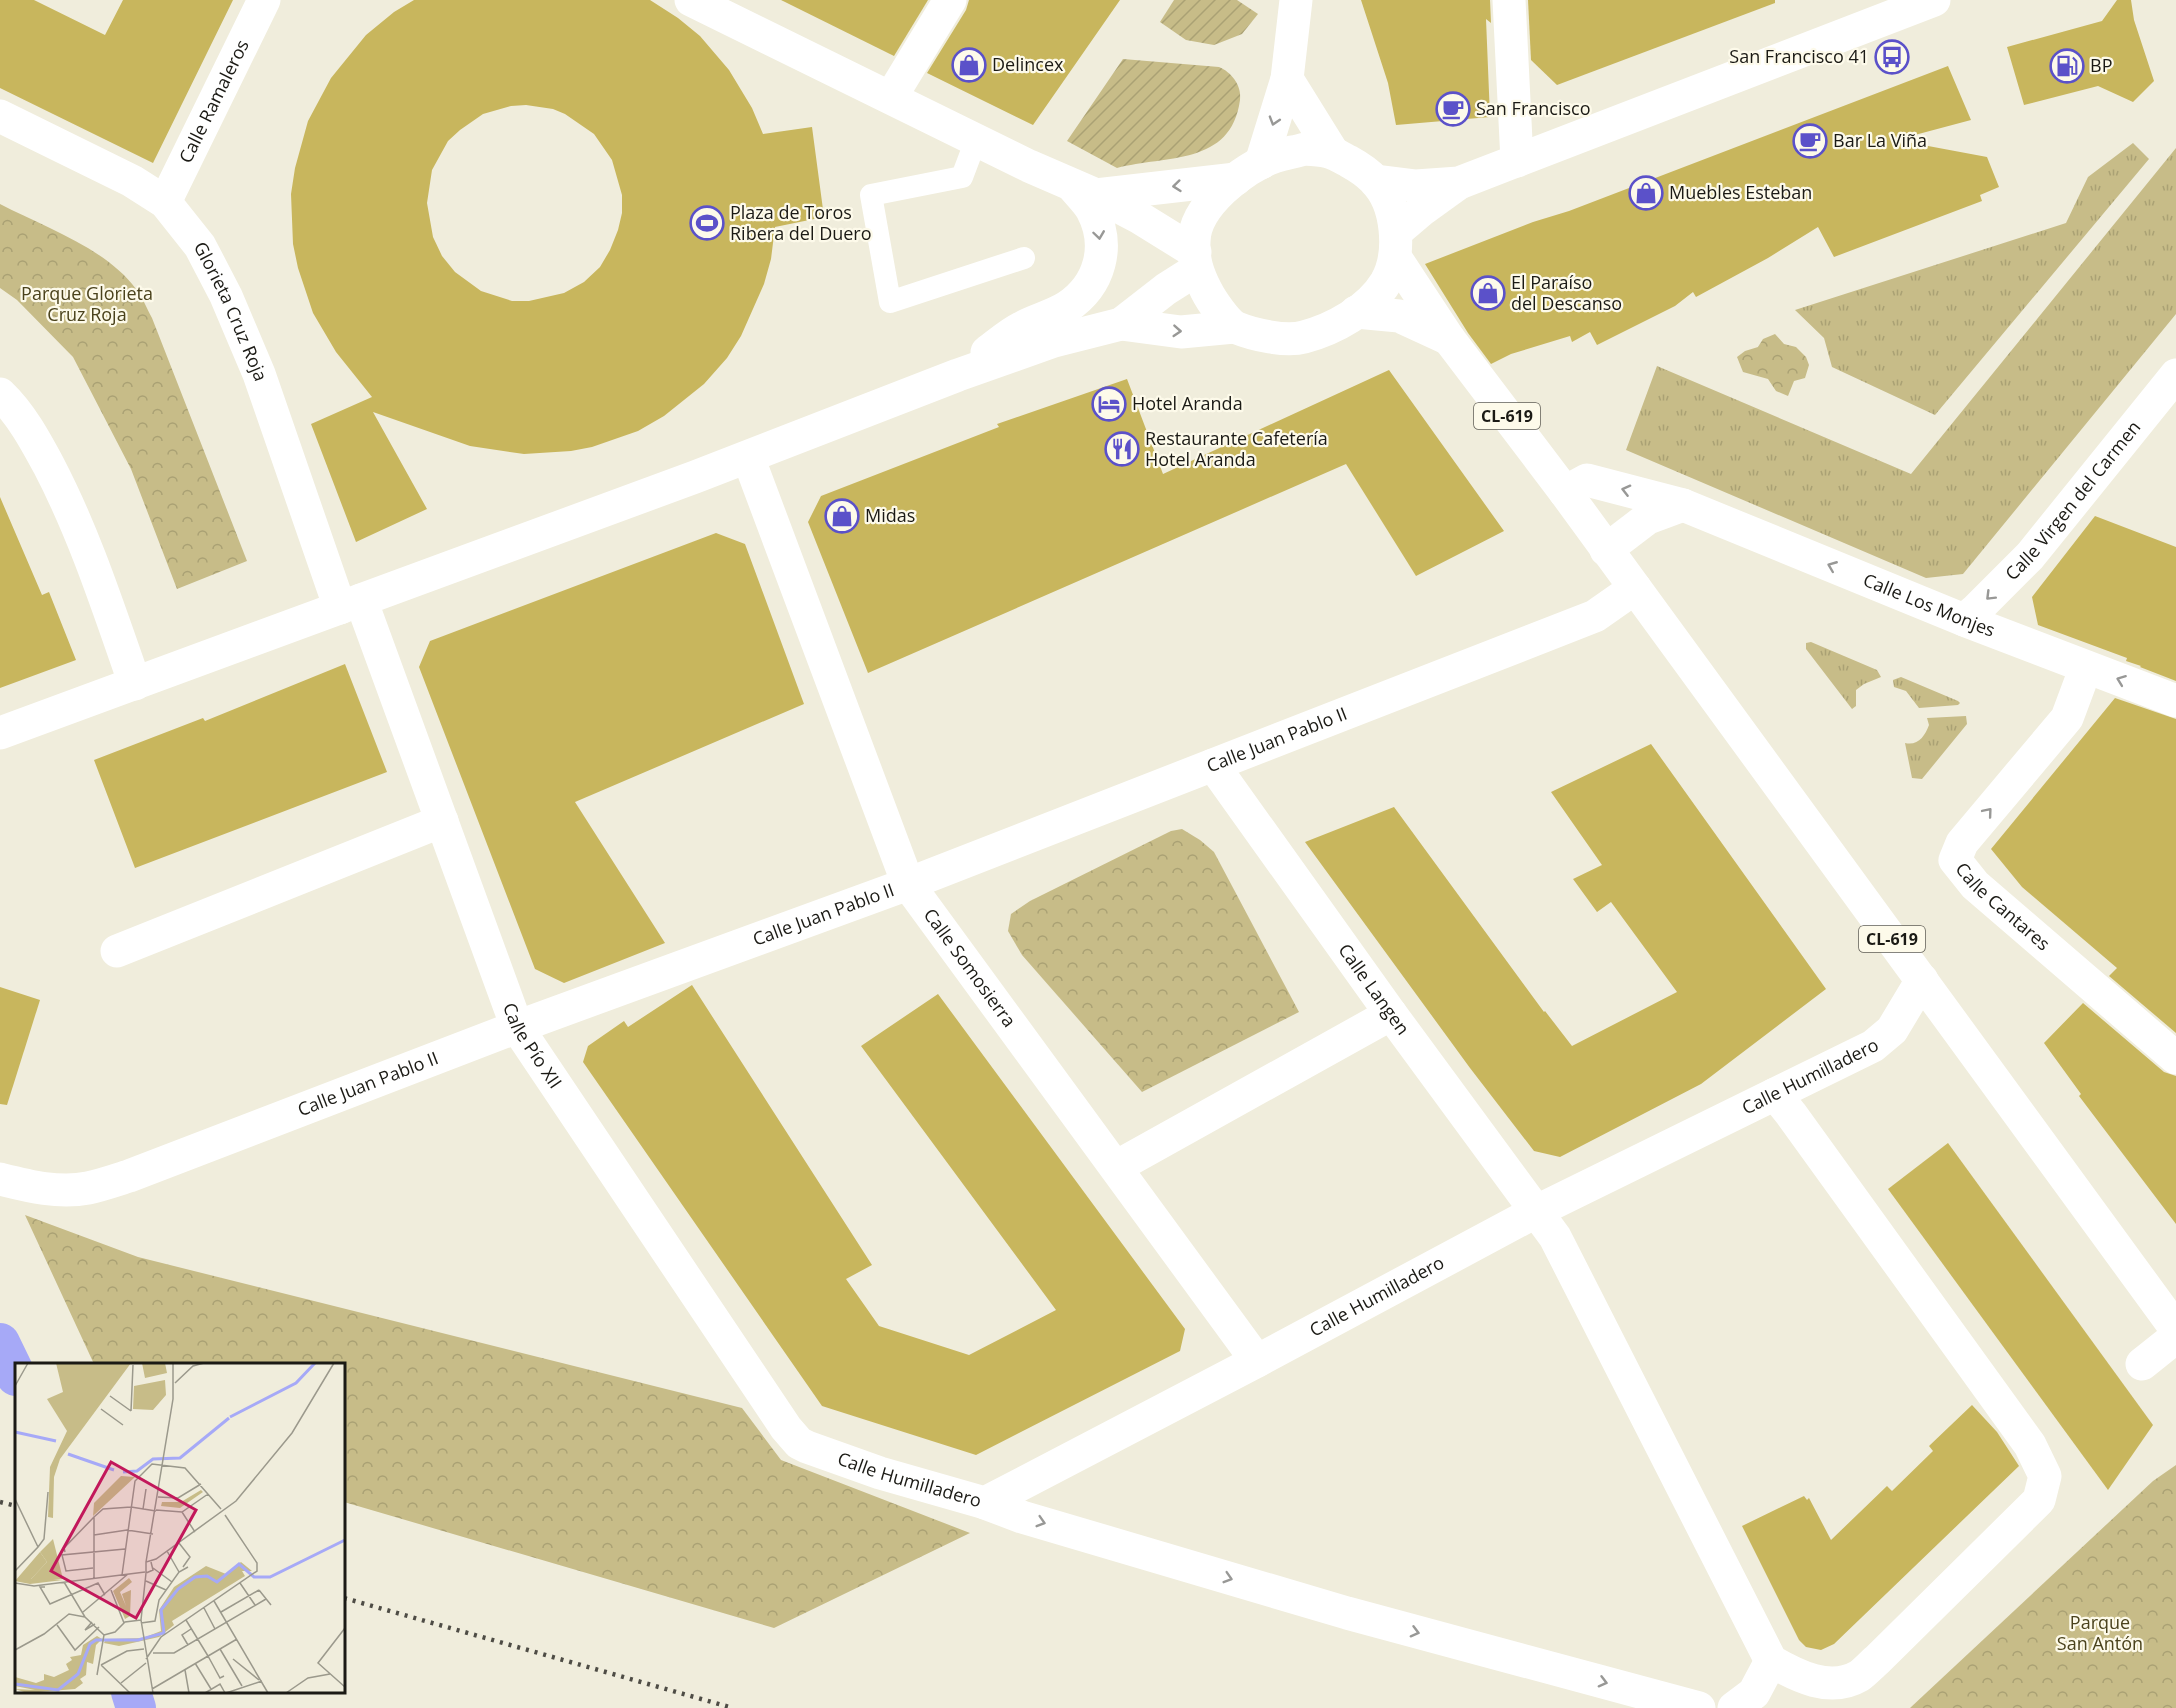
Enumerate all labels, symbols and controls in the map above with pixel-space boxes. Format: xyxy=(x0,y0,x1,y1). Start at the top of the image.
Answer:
street label: Calle Ramaleros xyxy=(173,35,254,167)
bus stop icon: San Francisco 41 xyxy=(1874,39,1910,75)
place label: San Francisco 41 xyxy=(1729,44,1869,68)
shop icon: Delincex xyxy=(951,47,987,83)
fuel station icon: BP xyxy=(2049,48,2085,84)
place label: Delincex xyxy=(992,52,1064,76)
place label: BP xyxy=(2090,53,2112,77)
cafe icon: San Francisco xyxy=(1435,91,1471,127)
place label: San Francisco xyxy=(1476,96,1590,120)
one-way arrow xyxy=(1269,115,1281,126)
cafe icon: Bar La Viña xyxy=(1792,123,1828,159)
place label: Bar La Viña xyxy=(1833,128,1927,152)
shop icon: Muebles Esteban xyxy=(1628,175,1664,211)
one-way arrow xyxy=(1173,179,1182,191)
place label: Muebles Esteban xyxy=(1669,180,1812,204)
place label: Plaza de Toros Ribera del Duero xyxy=(730,200,872,245)
sports icon: Plaza de Toros Ribera del Duero xyxy=(689,205,725,241)
one-way arrow xyxy=(1092,230,1104,240)
street label: Glorieta Cruz Roja xyxy=(189,237,274,384)
place label: El Paraíso del Descanso xyxy=(1511,270,1622,315)
shop icon: El Paraíso del Descanso xyxy=(1470,275,1506,311)
park label: Parque Glorieta Cruz Roja xyxy=(21,281,153,326)
one-way arrow xyxy=(1173,324,1182,337)
hotel icon: Hotel Aranda xyxy=(1091,386,1127,422)
place label: Hotel Aranda xyxy=(1132,391,1243,415)
road number: CL-619 xyxy=(1474,403,1540,429)
street label: Calle Virgen del Carmen xyxy=(1999,415,2145,585)
place label: Restaurante Cafetería Hotel Aranda xyxy=(1145,426,1328,471)
restaurant icon: Restaurante Cafetería Hotel Aranda xyxy=(1104,431,1140,467)
one-way arrow xyxy=(1621,485,1632,497)
shop icon: Midas xyxy=(824,498,860,534)
place label: Midas xyxy=(865,503,915,527)
one-way arrow xyxy=(1827,561,1838,573)
street label: Calle Los Monjes xyxy=(1860,567,1999,642)
one-way arrow xyxy=(1986,590,1997,600)
one-way arrow xyxy=(2116,675,2127,687)
street label: Calle Juan Pablo II xyxy=(1203,701,1350,777)
one-way arrow xyxy=(1981,808,1992,819)
street label: Calle Cantares xyxy=(1951,857,2055,955)
street label: Calle Juan Pablo II xyxy=(749,877,897,951)
street label: Calle Somosierra xyxy=(919,903,1022,1032)
road number: CL-619 xyxy=(1859,926,1925,952)
street label: Calle Langen xyxy=(1334,939,1415,1039)
street label: Calle Pío XII xyxy=(498,999,568,1093)
street label: Calle Humilladero xyxy=(1738,1032,1882,1120)
street label: Calle Juan Pablo II xyxy=(294,1045,441,1121)
street label: Calle Humilladero xyxy=(1305,1250,1448,1342)
inset map xyxy=(15,1363,345,1693)
street label: Calle Humilladero xyxy=(835,1446,984,1512)
one-way arrow xyxy=(1035,1515,1046,1527)
one-way arrow xyxy=(1222,1571,1232,1583)
park label: Parque San Antón xyxy=(2057,1610,2143,1655)
one-way arrow xyxy=(1410,1624,1420,1637)
one-way arrow xyxy=(1598,1675,1608,1688)

